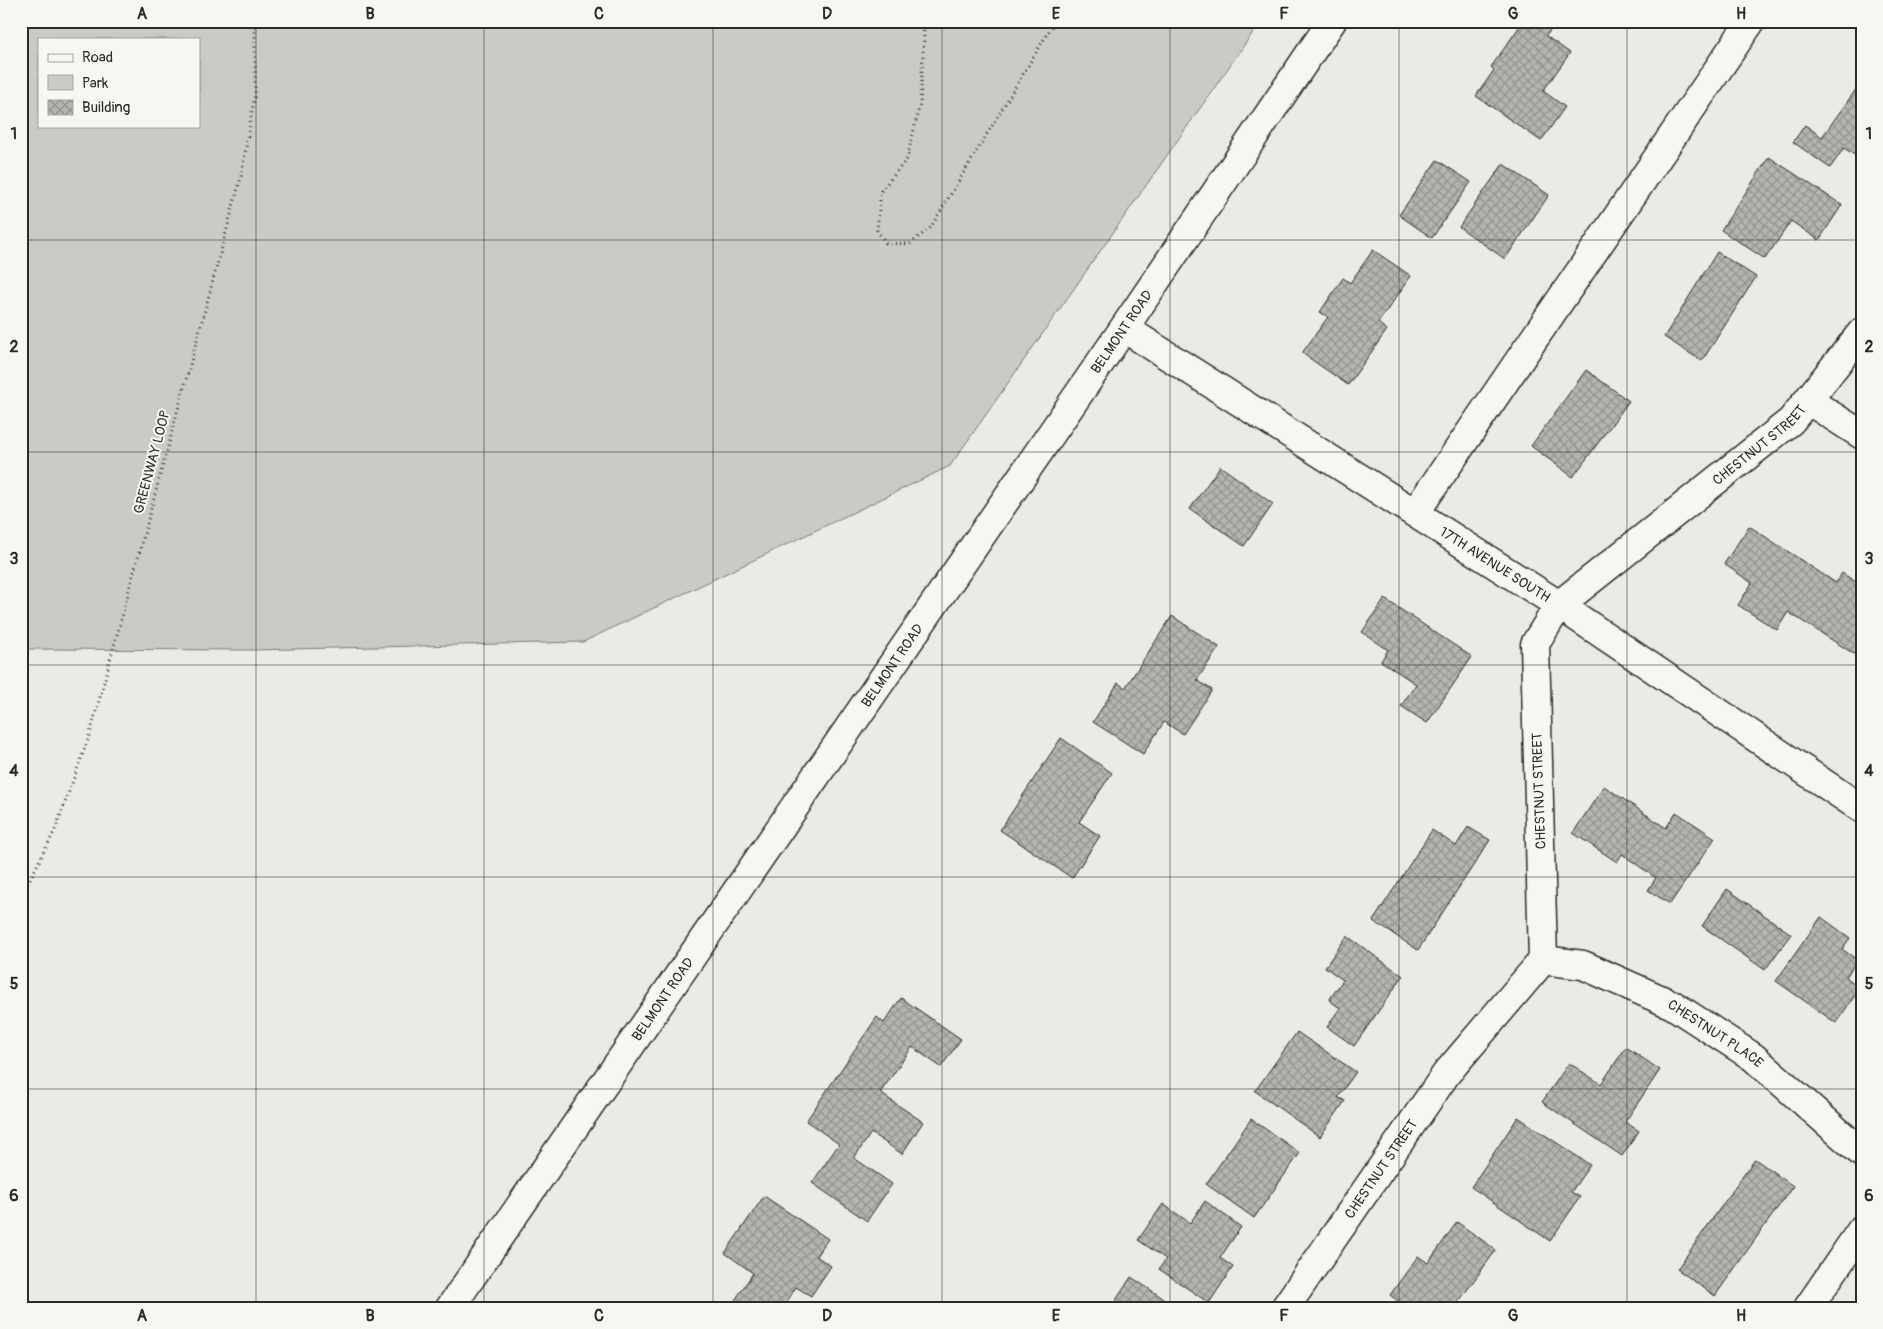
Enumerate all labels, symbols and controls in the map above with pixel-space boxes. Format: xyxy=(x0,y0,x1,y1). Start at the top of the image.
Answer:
text: A xyxy=(137,4,148,24)
text: B xyxy=(365,4,375,24)
text: C xyxy=(594,4,604,24)
text: D xyxy=(822,4,832,24)
text: E xyxy=(1052,4,1061,24)
text: F xyxy=(1279,4,1289,24)
text: G xyxy=(1508,4,1519,24)
text: H xyxy=(1736,4,1746,24)
legend xyxy=(38,38,200,128)
text: Road xyxy=(82,48,113,67)
text: Park xyxy=(82,74,109,93)
text: Building xyxy=(82,98,130,117)
text: 1 xyxy=(11,124,17,144)
text: 1 xyxy=(1866,124,1872,144)
street label: BELMONT ROAD xyxy=(1087,286,1156,377)
text: 2 xyxy=(10,337,19,357)
text: 2 xyxy=(1865,337,1874,357)
street label: CHESTNUT STREET xyxy=(1709,401,1809,489)
street label: GREENWAY LOOP xyxy=(130,408,174,516)
street label: 17TH AVENUE SOUTH xyxy=(1437,523,1554,606)
text: 3 xyxy=(10,549,19,569)
text: 3 xyxy=(1865,549,1874,569)
street label: BELMONT ROAD xyxy=(857,620,927,710)
street label: CHESTNUT STREET xyxy=(1528,732,1550,850)
text: 4 xyxy=(9,761,19,781)
text: 4 xyxy=(1864,761,1874,781)
street label: BELMONT ROAD xyxy=(628,954,697,1044)
text: 5 xyxy=(10,974,19,994)
text: 5 xyxy=(1865,974,1874,994)
street label: CHESTNUT PLACE xyxy=(1665,996,1767,1071)
street label: CHESTNUT STREET xyxy=(1341,1116,1421,1222)
text: 6 xyxy=(9,1186,19,1206)
text: 6 xyxy=(1864,1186,1874,1206)
text: A xyxy=(137,1306,148,1326)
text: B xyxy=(365,1306,375,1326)
text: C xyxy=(594,1306,604,1326)
text: D xyxy=(822,1306,832,1326)
text: E xyxy=(1052,1306,1061,1326)
text: F xyxy=(1279,1306,1289,1326)
text: G xyxy=(1508,1306,1519,1326)
text: H xyxy=(1736,1306,1746,1326)

